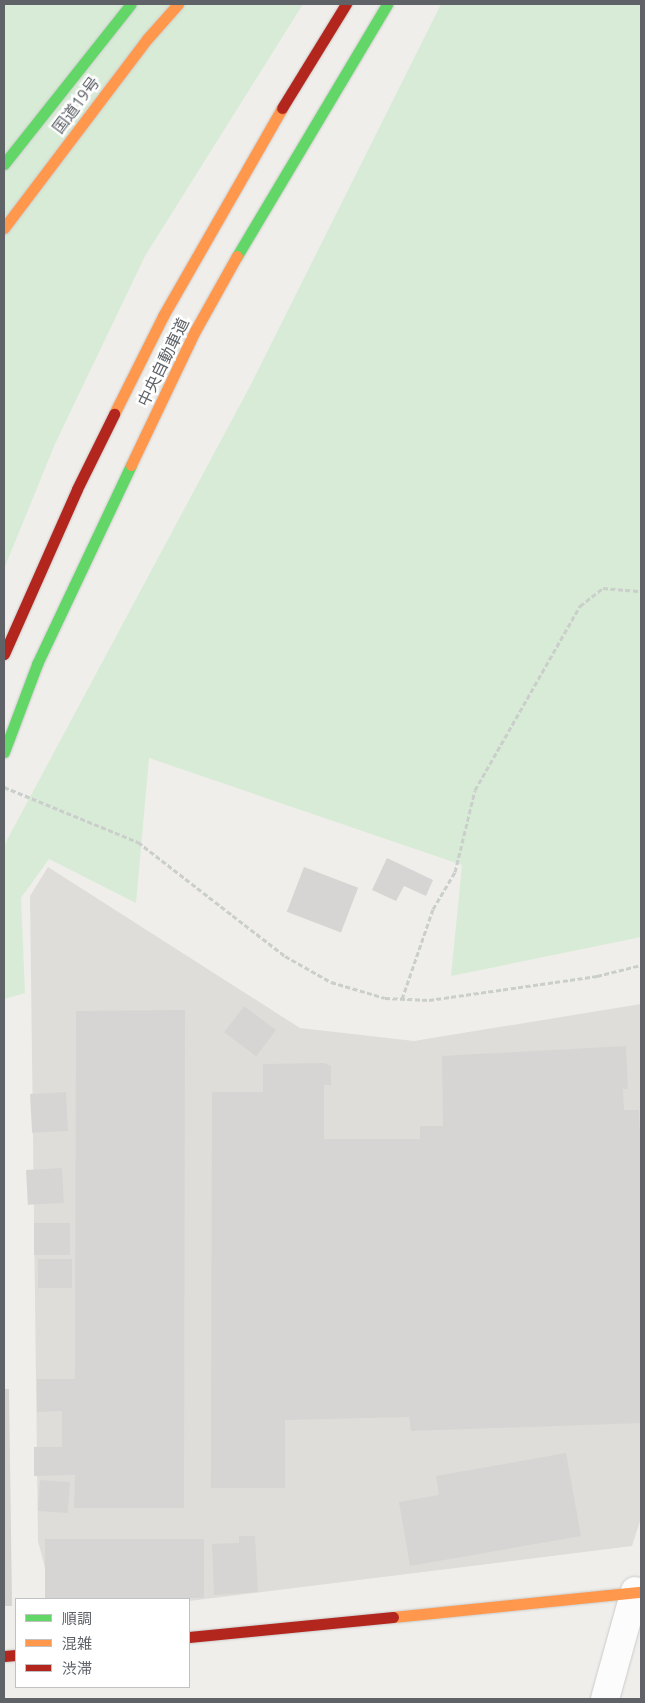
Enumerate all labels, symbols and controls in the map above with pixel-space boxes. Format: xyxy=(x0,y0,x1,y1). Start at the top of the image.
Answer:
street label: 国道19号 xyxy=(48,73,104,137)
street label: 中央自動車道 xyxy=(133,315,193,409)
legend xyxy=(15,1598,190,1688)
text: 順調 xyxy=(62,1610,92,1627)
text: 混雑 xyxy=(62,1635,92,1652)
text: 渋滞 xyxy=(62,1660,92,1677)

